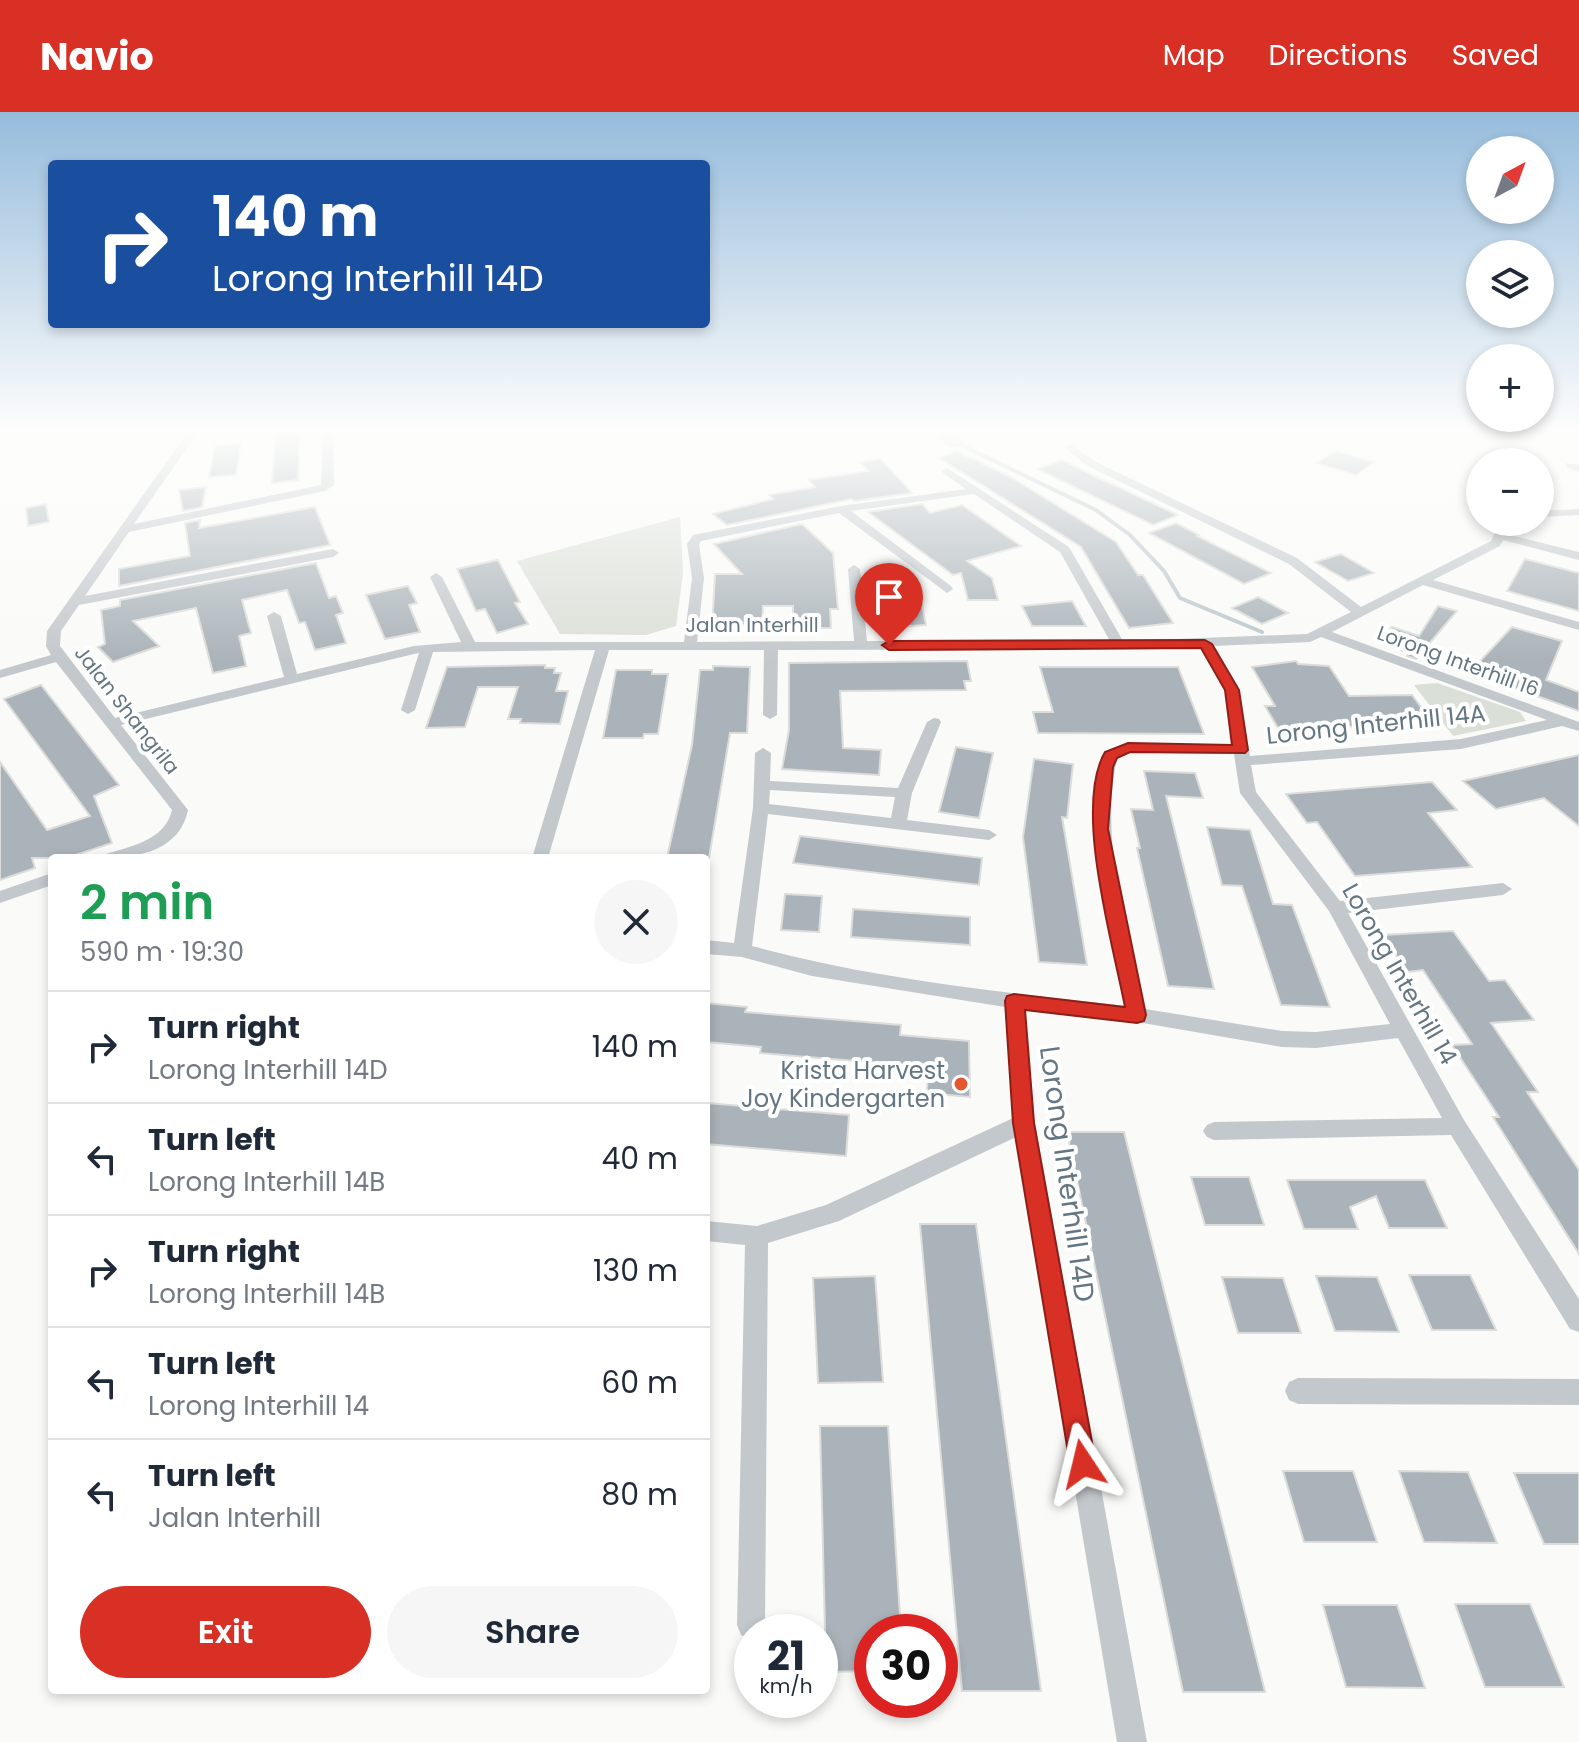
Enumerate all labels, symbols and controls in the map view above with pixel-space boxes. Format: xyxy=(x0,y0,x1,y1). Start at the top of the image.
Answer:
text: Navio xyxy=(40,30,154,83)
text: Map xyxy=(1163,36,1225,75)
text: Directions xyxy=(1269,36,1408,75)
text: Saved xyxy=(1452,36,1539,75)
north arrow xyxy=(1466,136,1554,224)
map controls xyxy=(1466,136,1554,536)
text: 140 m xyxy=(212,177,379,256)
icon: right xyxy=(80,192,184,296)
button: layers xyxy=(1466,240,1554,328)
text: Lorong Interhill 14D xyxy=(212,253,544,304)
button: + xyxy=(1466,344,1554,432)
button: − xyxy=(1466,448,1554,536)
pin xyxy=(855,563,923,645)
icon: arrive xyxy=(867,575,911,619)
street label: Jalan Interhill xyxy=(685,611,819,639)
street label: Lorong Interhill 16 xyxy=(1373,619,1543,703)
street label: Jalan Shangrila xyxy=(68,640,186,780)
street label: Lorong Interhill 14A xyxy=(1265,696,1487,752)
text: 2 min xyxy=(80,869,214,936)
street label: Lorong Interhill 14 xyxy=(1335,877,1465,1071)
button: close xyxy=(594,880,678,964)
text: 590 m · 19:30 xyxy=(80,934,244,970)
text: Turn right xyxy=(148,1006,300,1049)
icon: right xyxy=(80,1025,124,1069)
text: 140 m xyxy=(592,1025,678,1068)
street label: Lorong Interhill 14D xyxy=(1030,1044,1104,1304)
text: Lorong Interhill 14D xyxy=(148,1052,388,1088)
place label: Krista Harvest Joy Kindergarten xyxy=(741,1054,945,1115)
marker: Krista Harvest Joy Kindergarten xyxy=(952,1075,970,1093)
text: Turn left xyxy=(148,1118,276,1161)
icon: left xyxy=(80,1137,124,1181)
text: 40 m xyxy=(601,1137,678,1180)
text: Lorong Interhill 14B xyxy=(148,1164,385,1200)
text: Turn right xyxy=(148,1230,300,1273)
icon: right xyxy=(80,1249,124,1293)
text: 130 m xyxy=(593,1249,678,1292)
text: Lorong Interhill 14B xyxy=(148,1276,385,1312)
text: Turn left xyxy=(148,1342,276,1385)
icon: left xyxy=(80,1361,124,1405)
text: 60 m xyxy=(601,1361,678,1404)
text: Lorong Interhill 14 xyxy=(148,1388,369,1424)
position arrow xyxy=(1041,1422,1125,1506)
text: Turn left xyxy=(148,1454,276,1497)
icon: left xyxy=(80,1473,124,1517)
text: 80 m xyxy=(601,1473,678,1516)
text: Jalan Interhill xyxy=(148,1500,321,1536)
button: Exit xyxy=(80,1586,371,1678)
button: Share xyxy=(387,1586,678,1678)
speed limit sign: 30 xyxy=(854,1614,958,1718)
text: 21 xyxy=(767,1628,805,1684)
text: km/h xyxy=(759,1672,813,1700)

